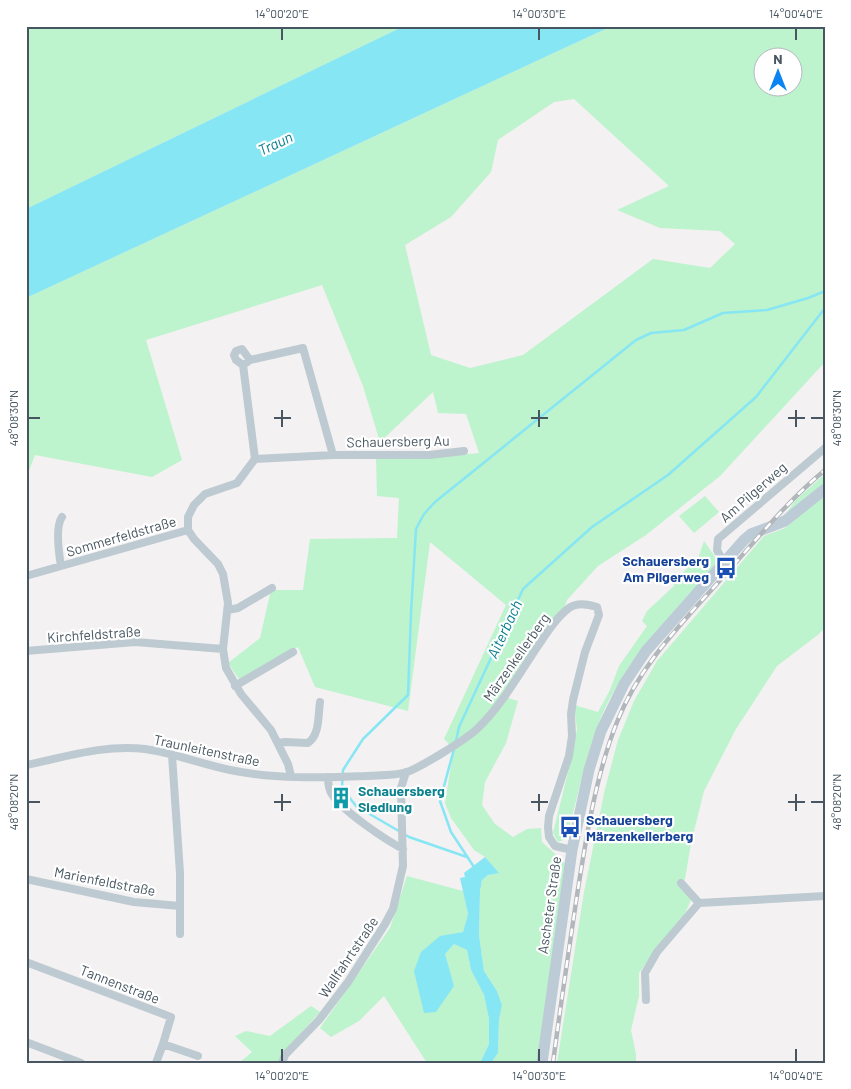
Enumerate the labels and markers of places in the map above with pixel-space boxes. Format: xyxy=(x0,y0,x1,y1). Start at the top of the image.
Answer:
place label: Schauersberg Am Pilgerweg xyxy=(622,552,709,585)
bus stop icon: Schauersberg Am Pilgerweg xyxy=(713,555,739,581)
place label: Schauersberg Siedlung xyxy=(358,782,445,815)
building icon: Schauersberg Siedlung xyxy=(328,785,354,811)
place label: Schauersberg Märzenkellerberg xyxy=(586,811,693,844)
bus stop icon: Schauersberg Märzenkellerberg xyxy=(557,814,583,840)

